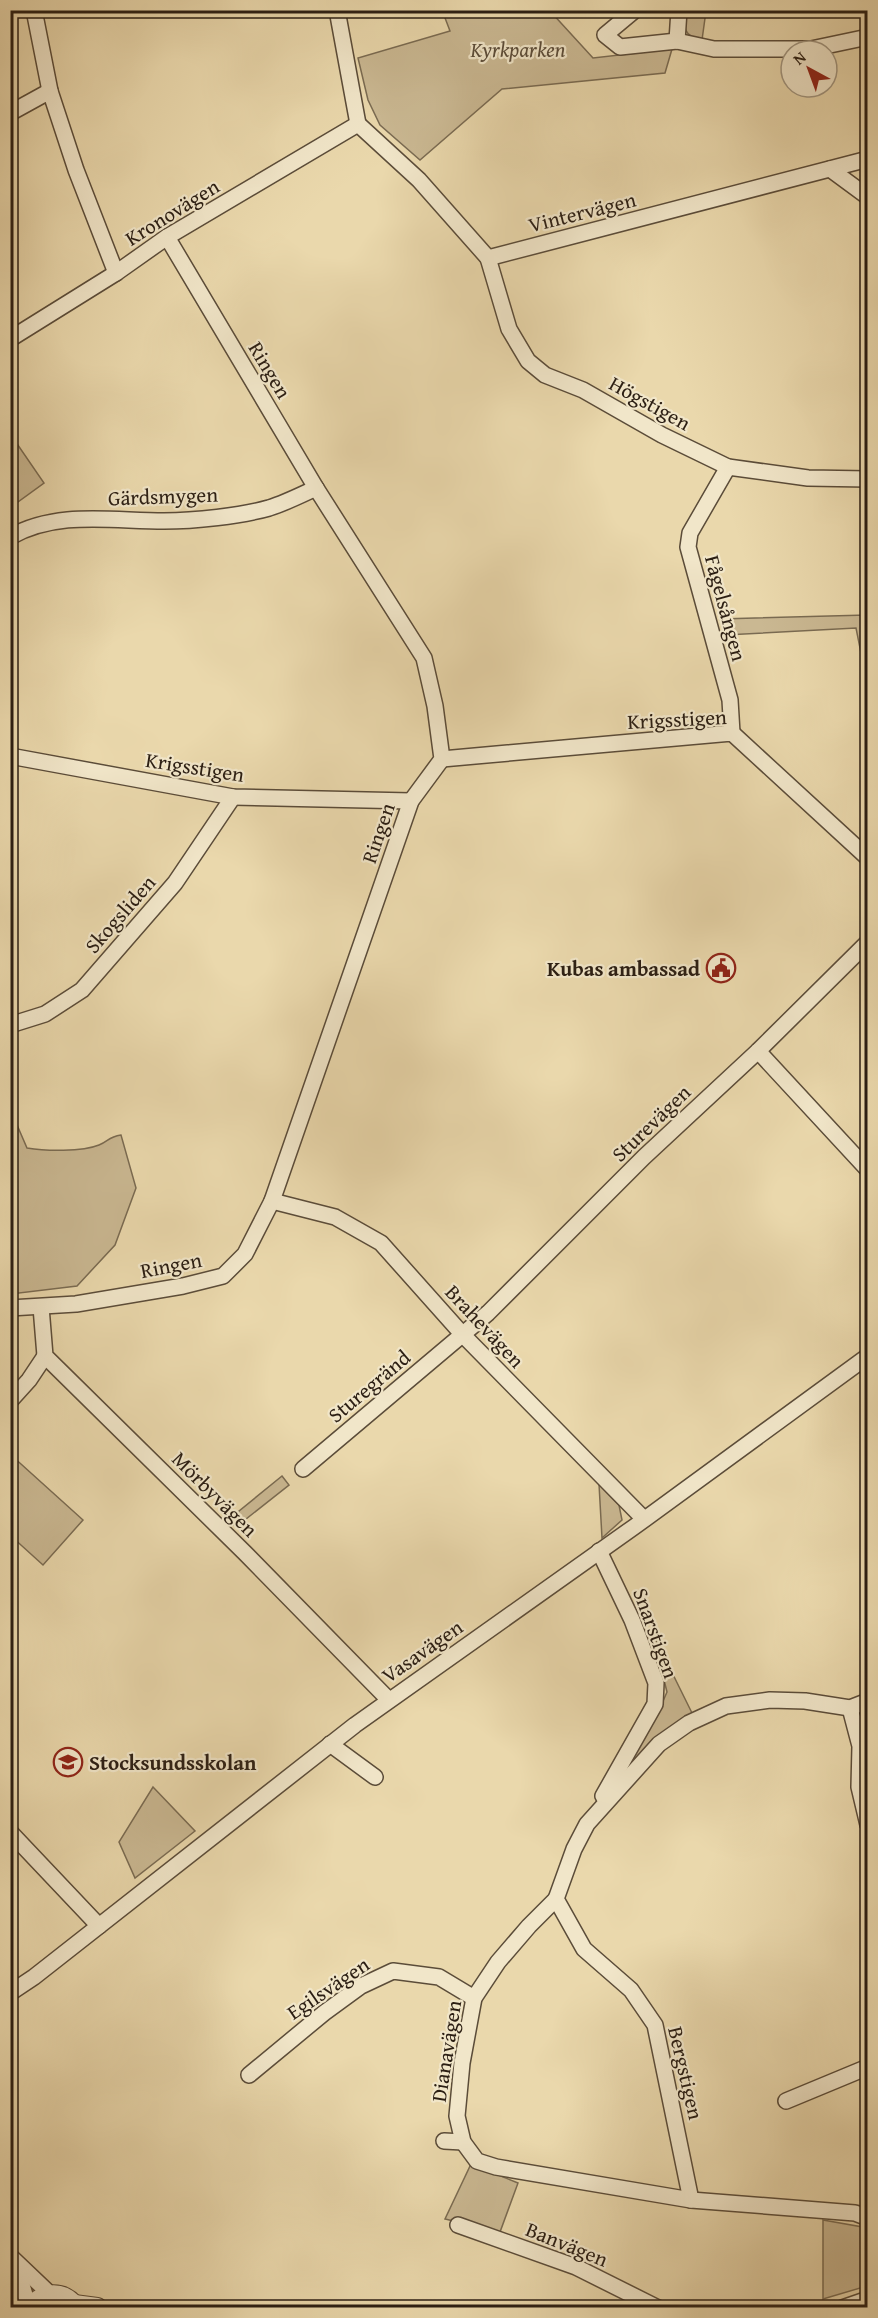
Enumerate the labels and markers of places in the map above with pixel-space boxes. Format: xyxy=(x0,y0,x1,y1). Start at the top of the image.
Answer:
public building icon: Kubas ambassad xyxy=(705,952,737,984)
place label: Kubas ambassad xyxy=(547,953,700,984)
school or university icon: Stocksundsskolan xyxy=(52,1746,84,1778)
place label: Stocksundsskolan xyxy=(89,1747,257,1778)

